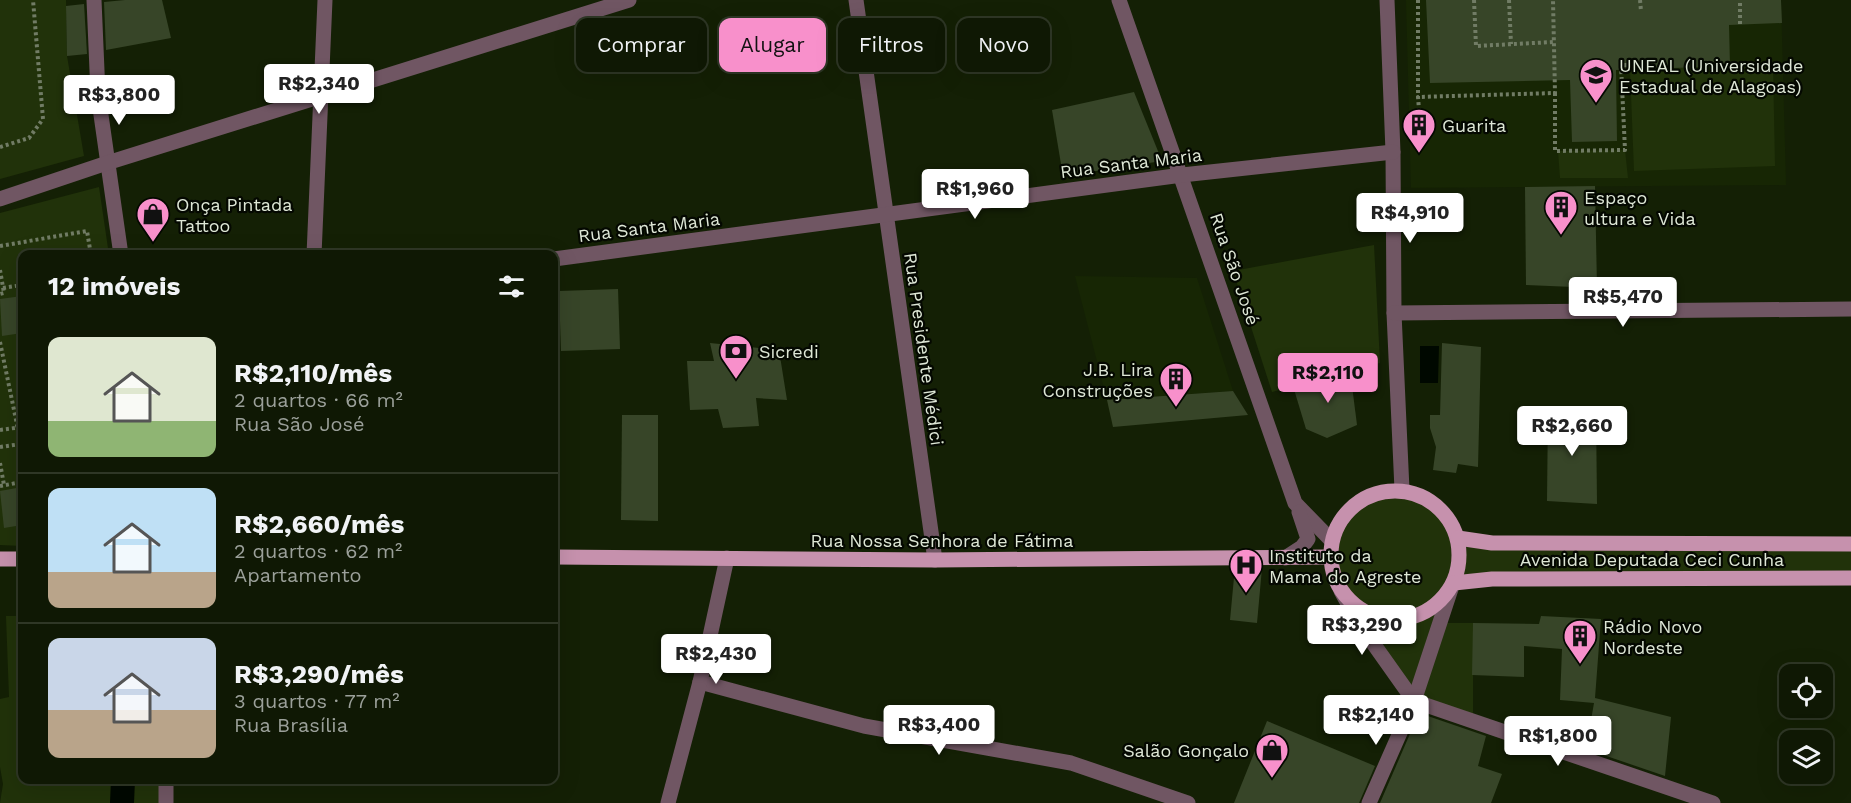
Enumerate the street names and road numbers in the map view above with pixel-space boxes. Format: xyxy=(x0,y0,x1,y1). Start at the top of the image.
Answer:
street label: Rua Santa Maria xyxy=(1059,144,1203,182)
street label: Rua Santa Maria xyxy=(577,208,721,246)
street label: Rua São José xyxy=(1206,210,1264,328)
street label: Rua Presidente Médici xyxy=(900,251,948,447)
street label: Rua Nossa Senhora de Fátima xyxy=(811,530,1073,551)
street label: Avenida Deputada Ceci Cunha xyxy=(1520,549,1784,570)

